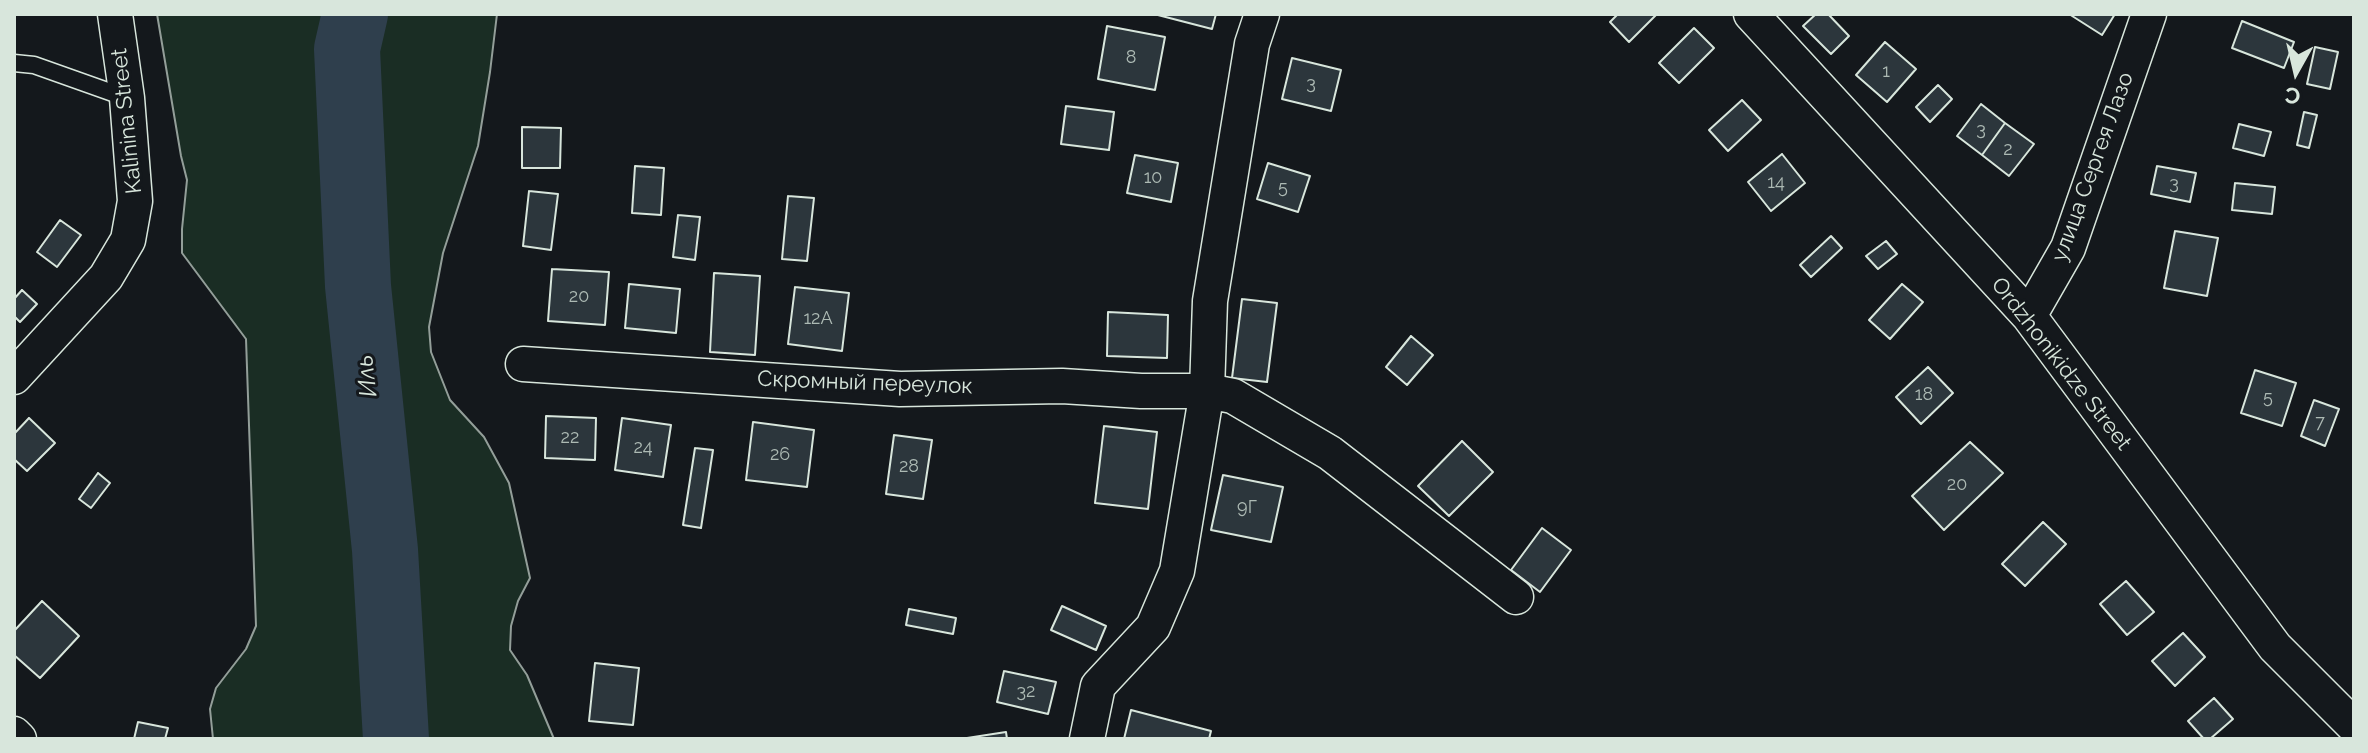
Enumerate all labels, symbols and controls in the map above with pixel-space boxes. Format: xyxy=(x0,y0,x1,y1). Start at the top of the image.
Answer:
north arrow xyxy=(2256,32,2336,112)
street label: Kalinina Street xyxy=(106,47,148,195)
house number: 8 xyxy=(1126,47,1136,69)
house number: 1 xyxy=(1882,61,1890,83)
street label: улица Сергея Лазо xyxy=(2046,69,2140,265)
house number: 3 xyxy=(1306,73,1316,95)
text: С xyxy=(2283,82,2302,110)
house number: 3 xyxy=(1976,119,1986,141)
house number: 2 xyxy=(2003,139,2013,161)
house number: 10 xyxy=(1144,167,1162,189)
house number: 14 xyxy=(1767,172,1785,194)
house number: 3 xyxy=(2169,173,2179,195)
house number: 5 xyxy=(1278,177,1288,199)
street label: Ordzhonikidze Street xyxy=(1985,272,2137,456)
house number: 20 xyxy=(569,286,589,308)
house number: 12А xyxy=(803,308,833,330)
water label: Иль xyxy=(350,353,384,399)
street label: Скромный переулок xyxy=(757,366,973,400)
house number: 18 xyxy=(1915,384,1933,406)
house number: 5 xyxy=(2263,387,2273,409)
house number: 7 xyxy=(2315,412,2325,434)
house number: 22 xyxy=(561,427,579,449)
house number: 24 xyxy=(633,437,653,459)
house number: 26 xyxy=(770,444,790,466)
house number: 28 xyxy=(899,456,919,478)
house number: 20 xyxy=(1947,474,1967,496)
house number: 9Г xyxy=(1237,497,1257,519)
house number: 32 xyxy=(1017,681,1035,703)

